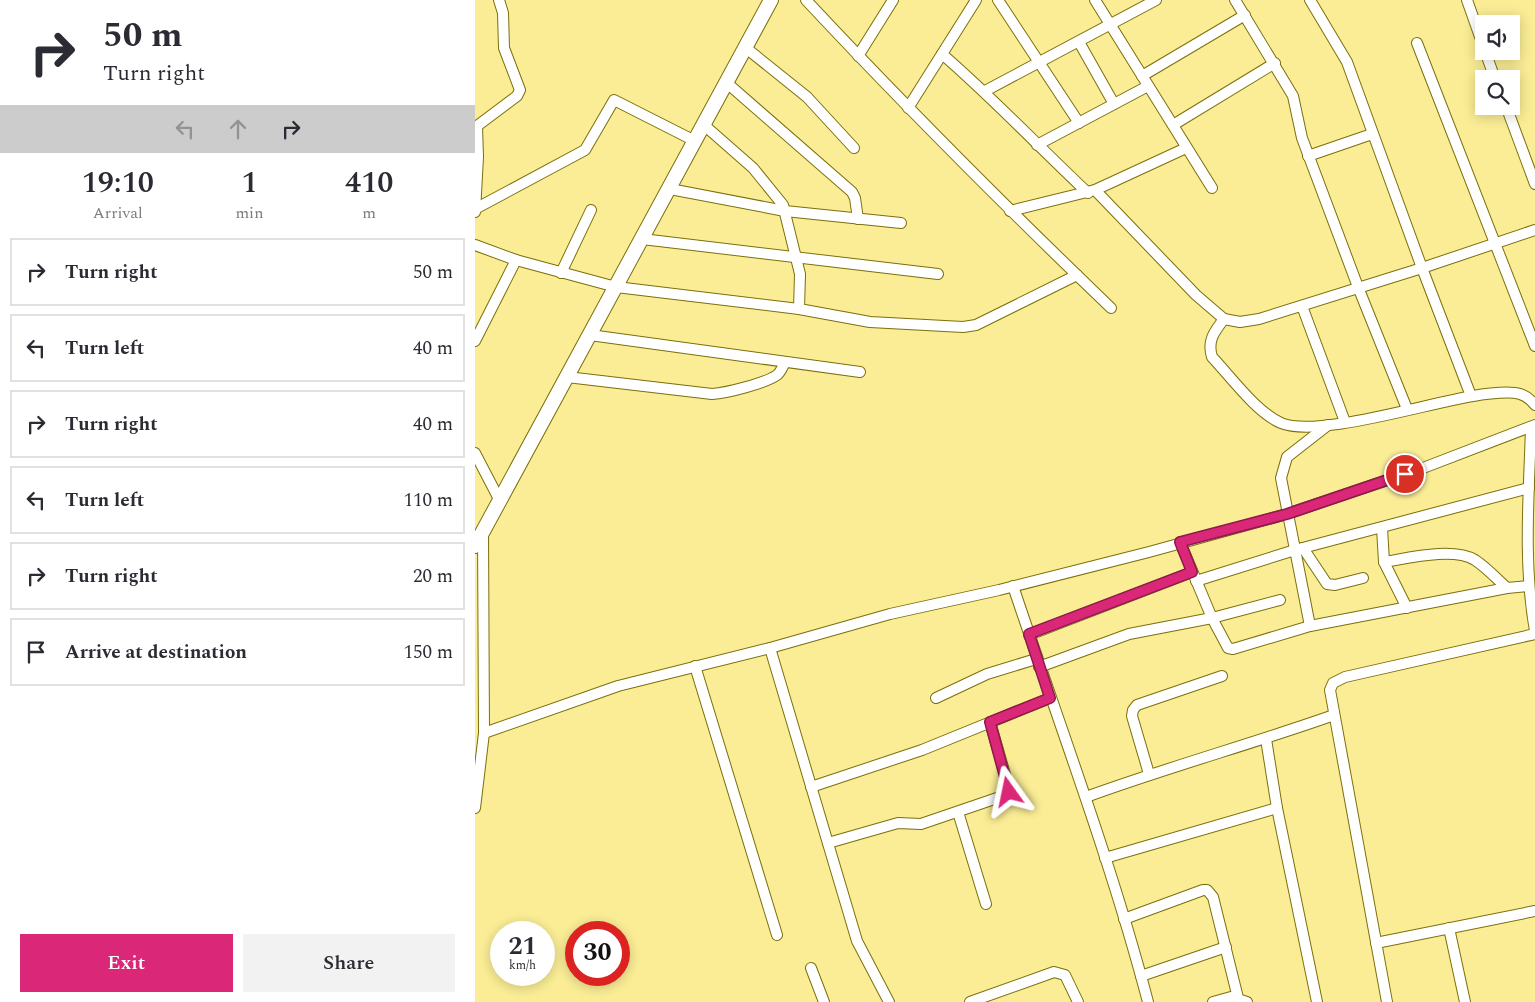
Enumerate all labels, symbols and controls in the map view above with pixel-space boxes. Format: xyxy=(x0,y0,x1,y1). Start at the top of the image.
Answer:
text: 50 m xyxy=(103,9,183,62)
map controls xyxy=(1475,15,1520,115)
button: sound xyxy=(1475,15,1520,60)
icon: right xyxy=(20,20,85,85)
text: Turn right xyxy=(103,57,205,90)
button: search xyxy=(1475,70,1520,115)
icon: left xyxy=(171,115,199,143)
icon: ahead xyxy=(224,115,252,143)
icon: right xyxy=(277,115,305,143)
text: 19:10 xyxy=(82,160,154,206)
text: 1 xyxy=(241,160,257,206)
text: 410 xyxy=(345,160,393,206)
text: Arrival xyxy=(93,201,143,225)
text: min xyxy=(235,201,263,225)
text: m xyxy=(362,201,376,225)
icon: right xyxy=(22,258,50,286)
text: Turn right xyxy=(65,258,158,287)
text: 50 m xyxy=(413,258,453,287)
icon: left xyxy=(22,334,50,362)
text: Turn left xyxy=(65,334,144,363)
text: 40 m xyxy=(413,334,453,363)
icon: right xyxy=(22,410,50,438)
text: Turn right xyxy=(65,410,158,439)
text: 40 m xyxy=(413,410,453,439)
pin xyxy=(1384,453,1426,495)
icon: arrive xyxy=(1391,460,1419,488)
icon: left xyxy=(22,486,50,514)
text: Turn left xyxy=(65,486,144,515)
text: 110 m xyxy=(403,486,453,515)
icon: right xyxy=(22,562,50,590)
text: Turn right xyxy=(65,562,158,591)
text: 20 m xyxy=(413,562,453,591)
icon: arrive xyxy=(22,638,50,666)
text: Arrive at destination xyxy=(65,638,247,667)
text: 150 m xyxy=(403,638,453,667)
position arrow xyxy=(982,765,1034,817)
speed limit sign: 30 xyxy=(565,921,630,986)
text: 21 xyxy=(508,928,537,966)
button: Exit xyxy=(20,934,233,992)
button: Share xyxy=(243,934,455,992)
text: km/h xyxy=(509,956,536,975)

